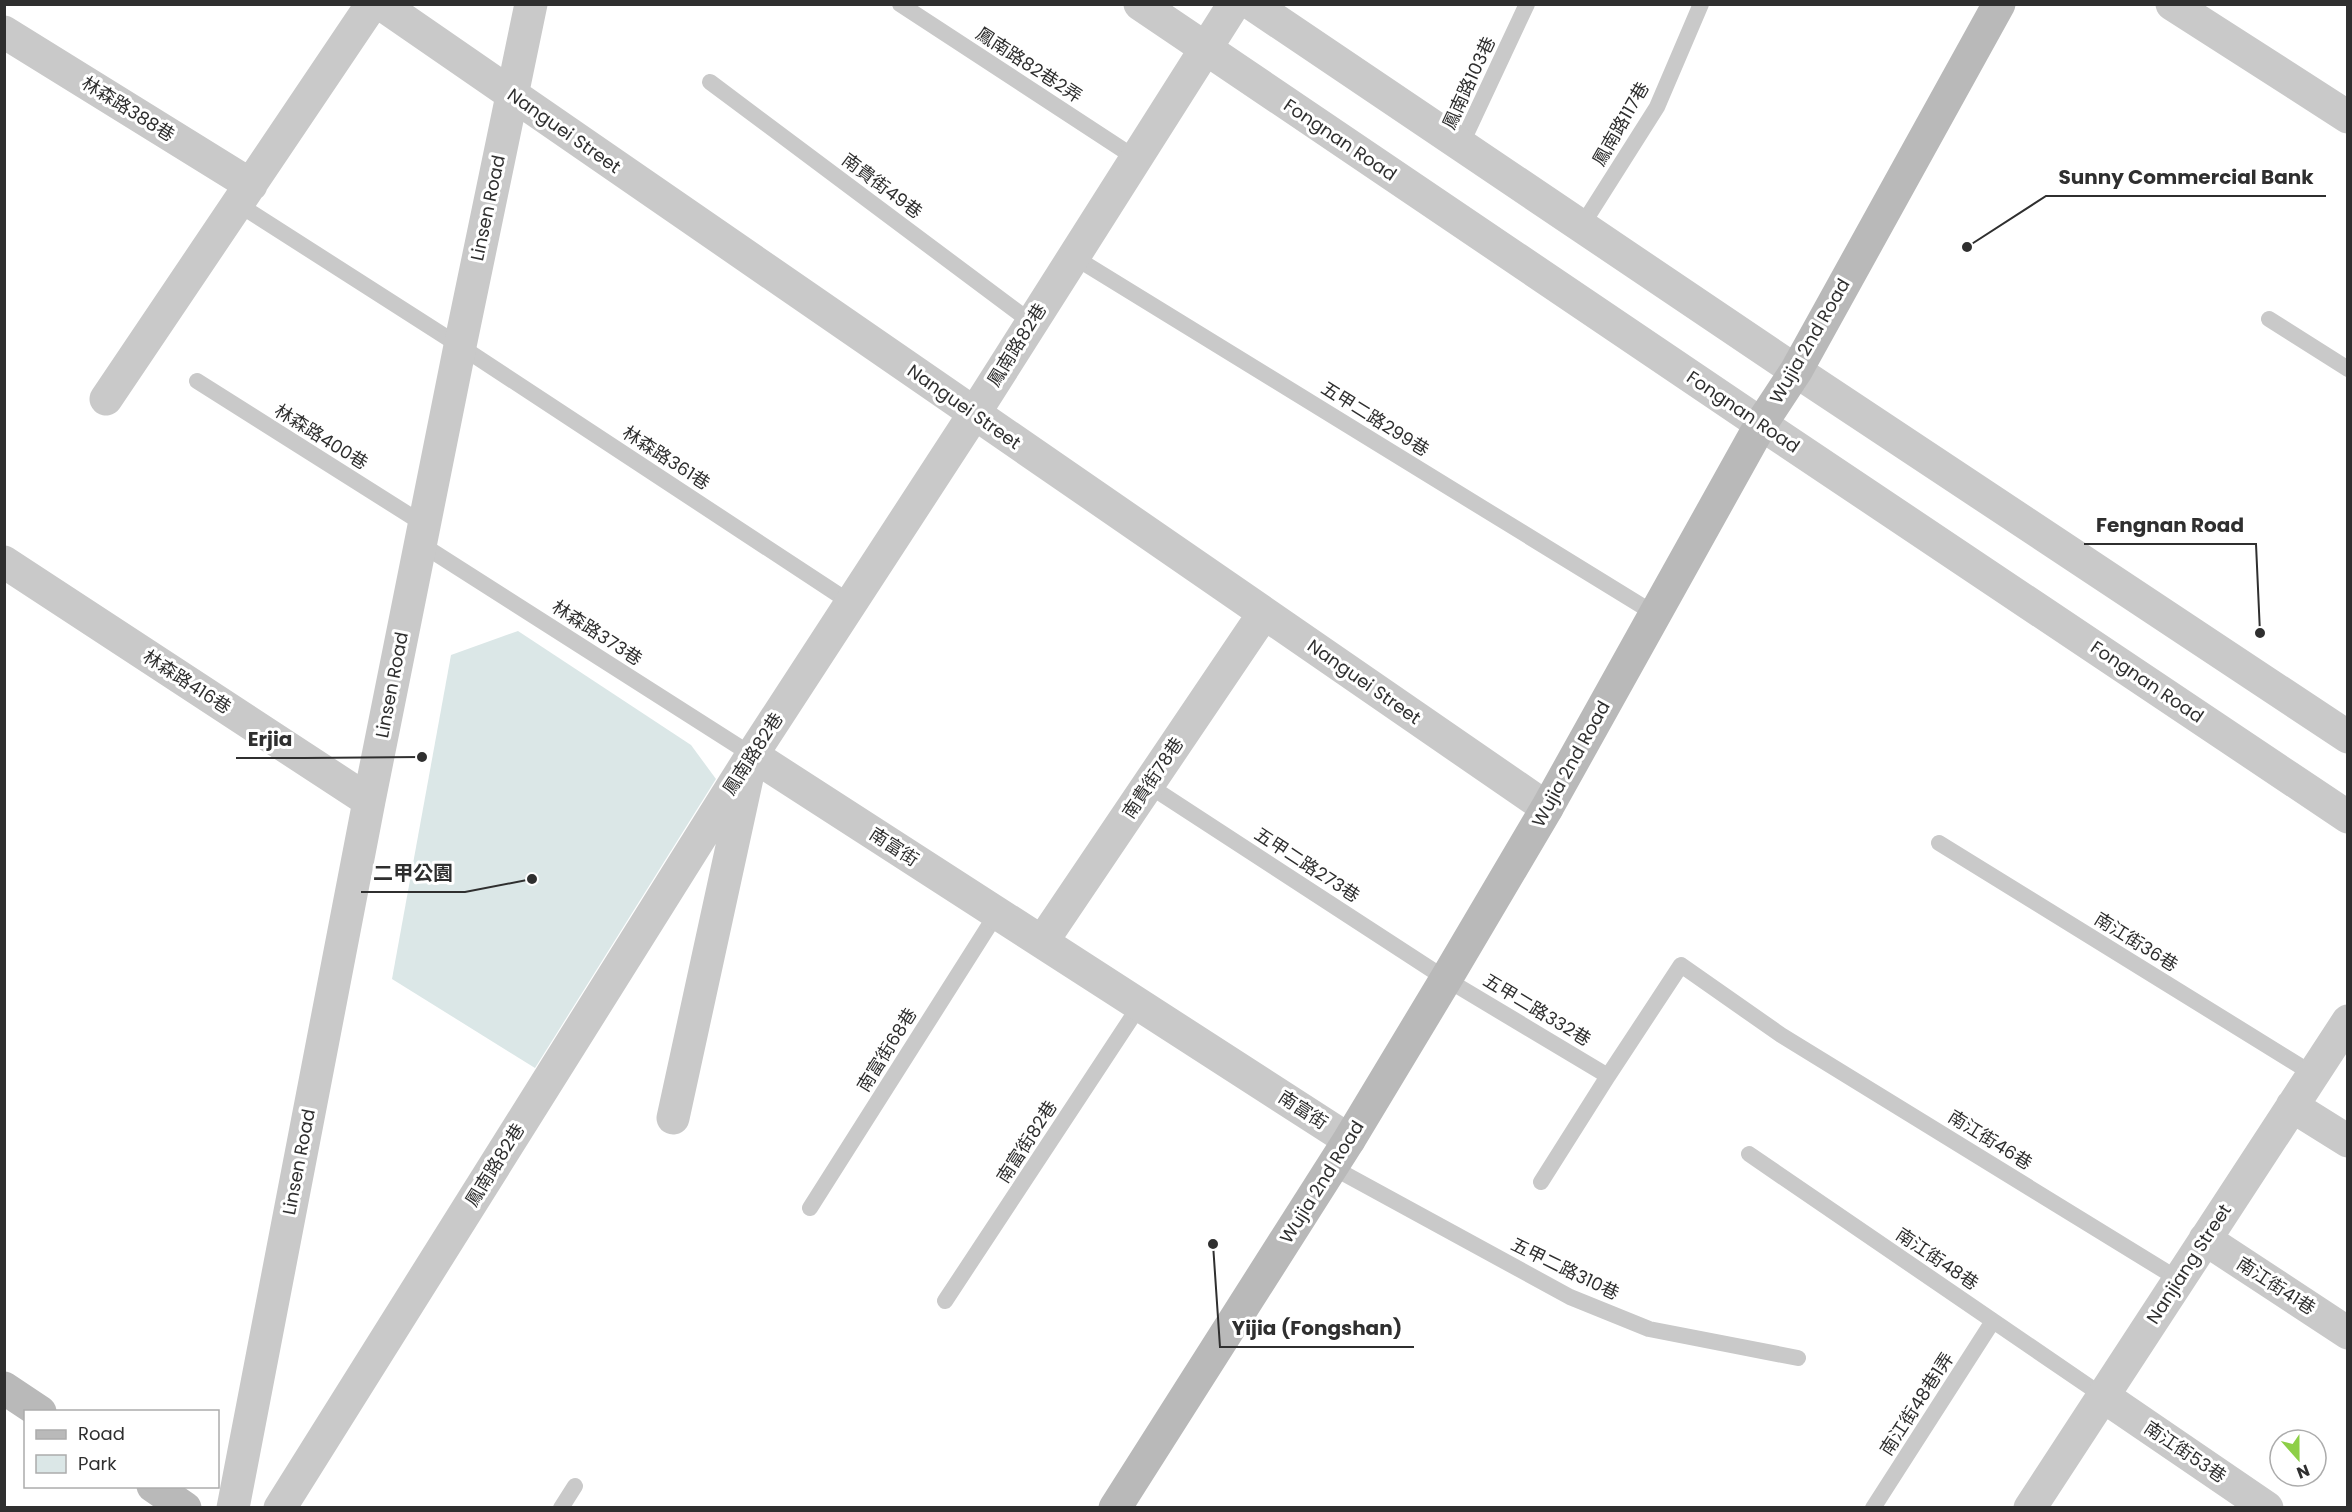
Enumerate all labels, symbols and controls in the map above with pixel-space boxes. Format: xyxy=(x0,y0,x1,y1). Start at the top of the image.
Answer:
street label: 鳳南路82巷2弄 xyxy=(971,21,1087,108)
street label: 鳳南路103巷 xyxy=(1436,32,1501,133)
street label: 林森路388巷 xyxy=(77,70,180,147)
street label: 鳳南路117巷 xyxy=(1586,77,1655,170)
street label: Nanguei Street xyxy=(503,82,626,179)
street label: Fongnan Road xyxy=(1279,93,1402,187)
street label: 南貴街49巷 xyxy=(837,147,928,224)
street label: Linsen Road xyxy=(464,153,511,263)
callout: Sunny Commercial Bank xyxy=(2046,158,2326,196)
text: Sunny Commercial Bank xyxy=(2058,163,2314,191)
street label: Wujia 2nd Road xyxy=(1764,274,1856,408)
street label: 鳳南路82巷 xyxy=(981,298,1052,391)
street label: Nanguei Street xyxy=(903,358,1026,455)
street label: Fongnan Road xyxy=(1682,365,1805,459)
street label: 五甲二路299巷 xyxy=(1316,375,1434,462)
street label: 林森路400巷 xyxy=(270,398,373,475)
street label: 林森路361巷 xyxy=(618,420,715,495)
callout: Fengnan Road xyxy=(2084,506,2256,544)
text: Fengnan Road xyxy=(2096,511,2244,539)
street label: 林森路373巷 xyxy=(547,594,647,671)
street label: Linsen Road xyxy=(369,630,414,740)
street label: Nanguei Street xyxy=(1303,633,1426,730)
street label: Fongnan Road xyxy=(2086,635,2209,729)
street label: 林森路416巷 xyxy=(138,644,236,719)
street label: Wujia 2nd Road xyxy=(1526,696,1616,831)
street label: 鳳南路82巷 xyxy=(717,708,789,800)
callout: Erjia xyxy=(236,720,305,758)
text: Erjia xyxy=(248,725,292,753)
street label: 南貴街78巷 xyxy=(1116,732,1189,823)
street label: 南富街 xyxy=(865,821,924,872)
street label: 五甲二路273巷 xyxy=(1250,821,1365,908)
callout: 二甲公園 xyxy=(361,854,465,892)
text: 二甲公園 xyxy=(373,859,453,887)
street label: 南江街36巷 xyxy=(2090,906,2183,977)
street label: 五甲二路332巷 xyxy=(1479,968,1596,1052)
street label: 南富街68巷 xyxy=(851,1003,922,1097)
street label: 南富街 xyxy=(1274,1084,1333,1135)
street label: 南富街82巷 xyxy=(991,1096,1063,1188)
street label: 南江街46巷 xyxy=(1943,1104,2037,1175)
street label: Linsen Road xyxy=(276,1107,321,1217)
street label: Wujia 2nd Road xyxy=(1274,1115,1369,1248)
street label: 鳳南路82巷 xyxy=(459,1118,530,1211)
street label: Nanjiang Street xyxy=(2140,1199,2237,1329)
street label: 南江街48巷 xyxy=(1891,1222,1984,1295)
street label: 五甲二路310巷 xyxy=(1507,1232,1624,1306)
street label: 南江街41巷 xyxy=(2232,1251,2320,1320)
callout: Yijia (Fongshan) xyxy=(1220,1309,1414,1347)
text: Yijia (Fongshan) xyxy=(1232,1314,1402,1342)
street label: 南江街48巷1弄 xyxy=(1874,1347,1959,1460)
legend xyxy=(24,1410,219,1488)
street label: 南江街53巷 xyxy=(2139,1415,2231,1488)
text: Road xyxy=(78,1421,125,1446)
north arrow xyxy=(2268,1428,2328,1488)
text: Park xyxy=(78,1451,117,1476)
text: N xyxy=(2293,1459,2313,1484)

